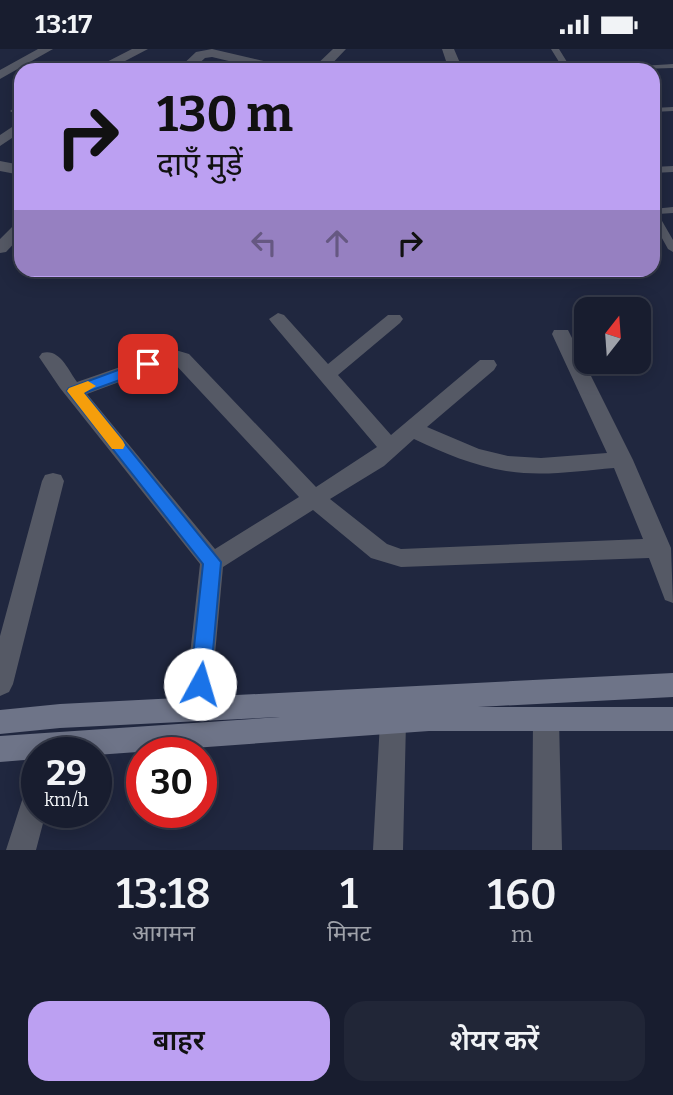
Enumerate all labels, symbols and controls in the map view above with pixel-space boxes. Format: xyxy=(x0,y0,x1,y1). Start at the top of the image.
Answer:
text: 13:17 xyxy=(35,9,92,40)
text: 130 m xyxy=(157,85,293,144)
icon: right xyxy=(42,91,133,182)
text: दाएँ मुड़ें xyxy=(157,145,243,183)
icon: left xyxy=(245,224,283,262)
icon: ahead xyxy=(318,224,356,262)
icon: right xyxy=(391,224,429,262)
north arrow xyxy=(574,297,651,375)
map controls xyxy=(574,297,651,374)
pin xyxy=(118,334,178,394)
icon: arrive xyxy=(129,345,167,383)
position arrow xyxy=(163,647,237,721)
speed limit sign: 30 xyxy=(126,737,217,828)
text: 29 xyxy=(46,752,87,794)
text: km/h xyxy=(44,789,89,811)
text: 13:18 xyxy=(116,869,211,919)
text: 1 xyxy=(340,869,358,919)
text: 160 xyxy=(487,870,557,920)
text: आगमन xyxy=(132,919,195,947)
text: मिनट xyxy=(327,919,371,947)
text: m xyxy=(511,920,533,948)
button: बाहर xyxy=(28,1001,330,1081)
button: शेयर करें xyxy=(344,1001,645,1081)

